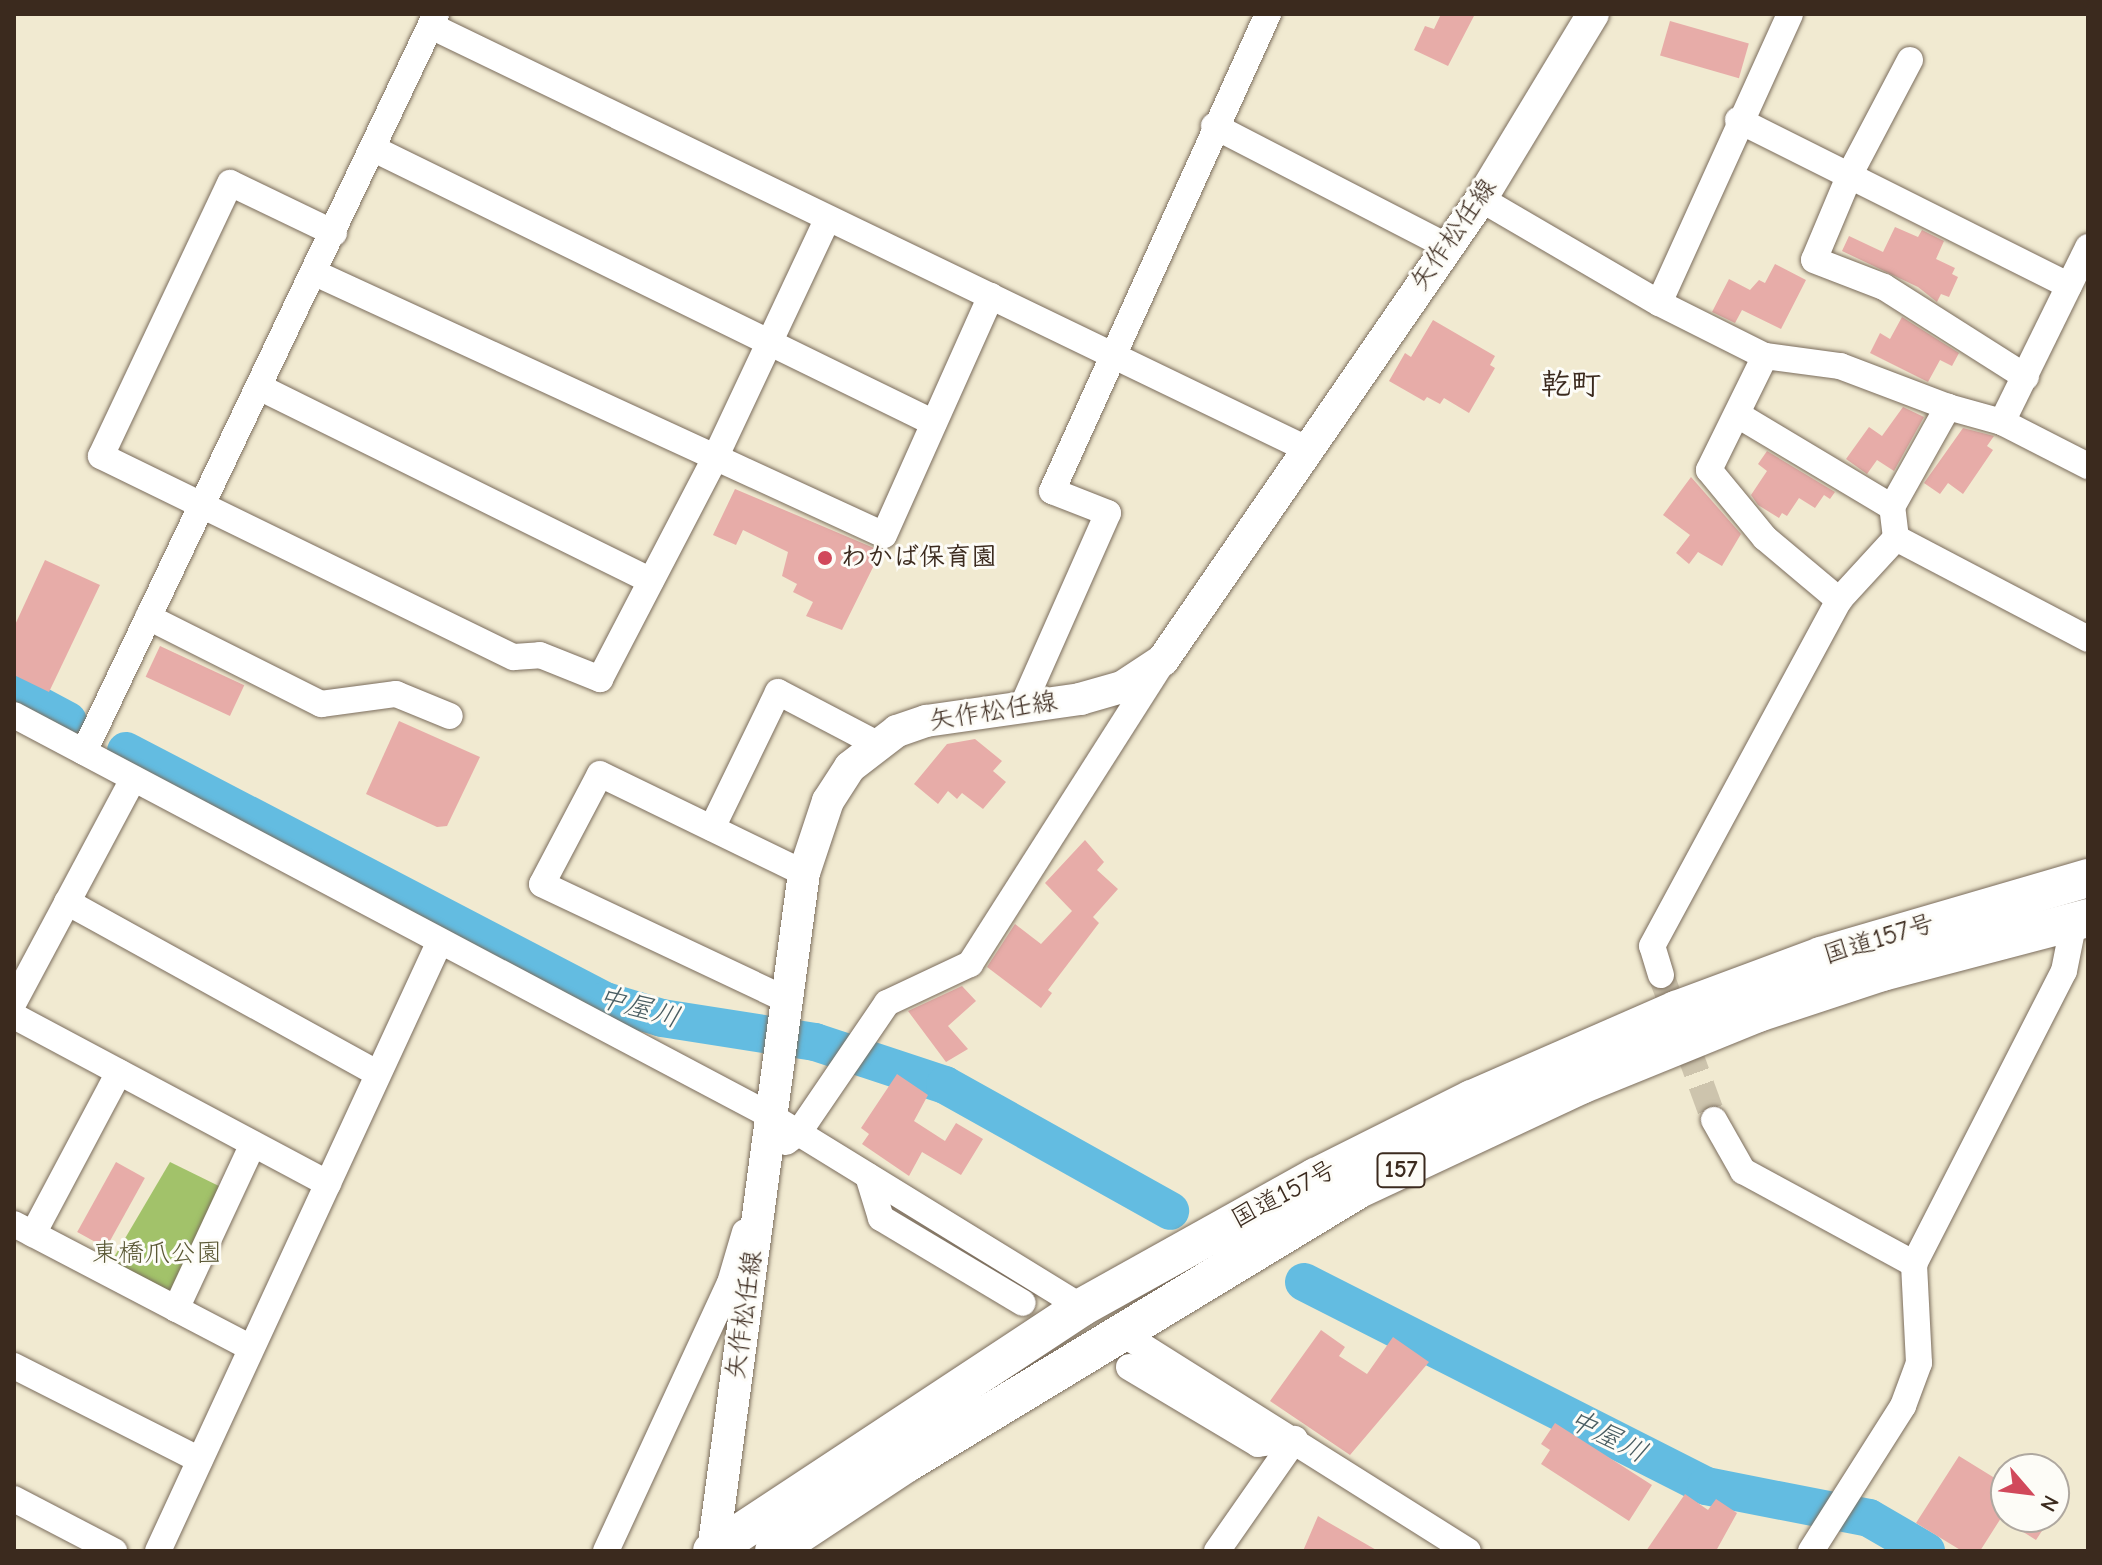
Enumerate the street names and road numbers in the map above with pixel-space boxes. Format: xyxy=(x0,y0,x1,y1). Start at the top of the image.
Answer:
street label: 矢作松任線 xyxy=(1404,173,1504,297)
street label: 矢作松任線 xyxy=(926,686,1060,738)
street label: 国道157号 xyxy=(1820,908,1938,972)
road number: 157 xyxy=(1375,1150,1427,1190)
street label: 国道157号 xyxy=(1226,1154,1342,1236)
street label: 矢作松任線 xyxy=(721,1248,769,1382)

